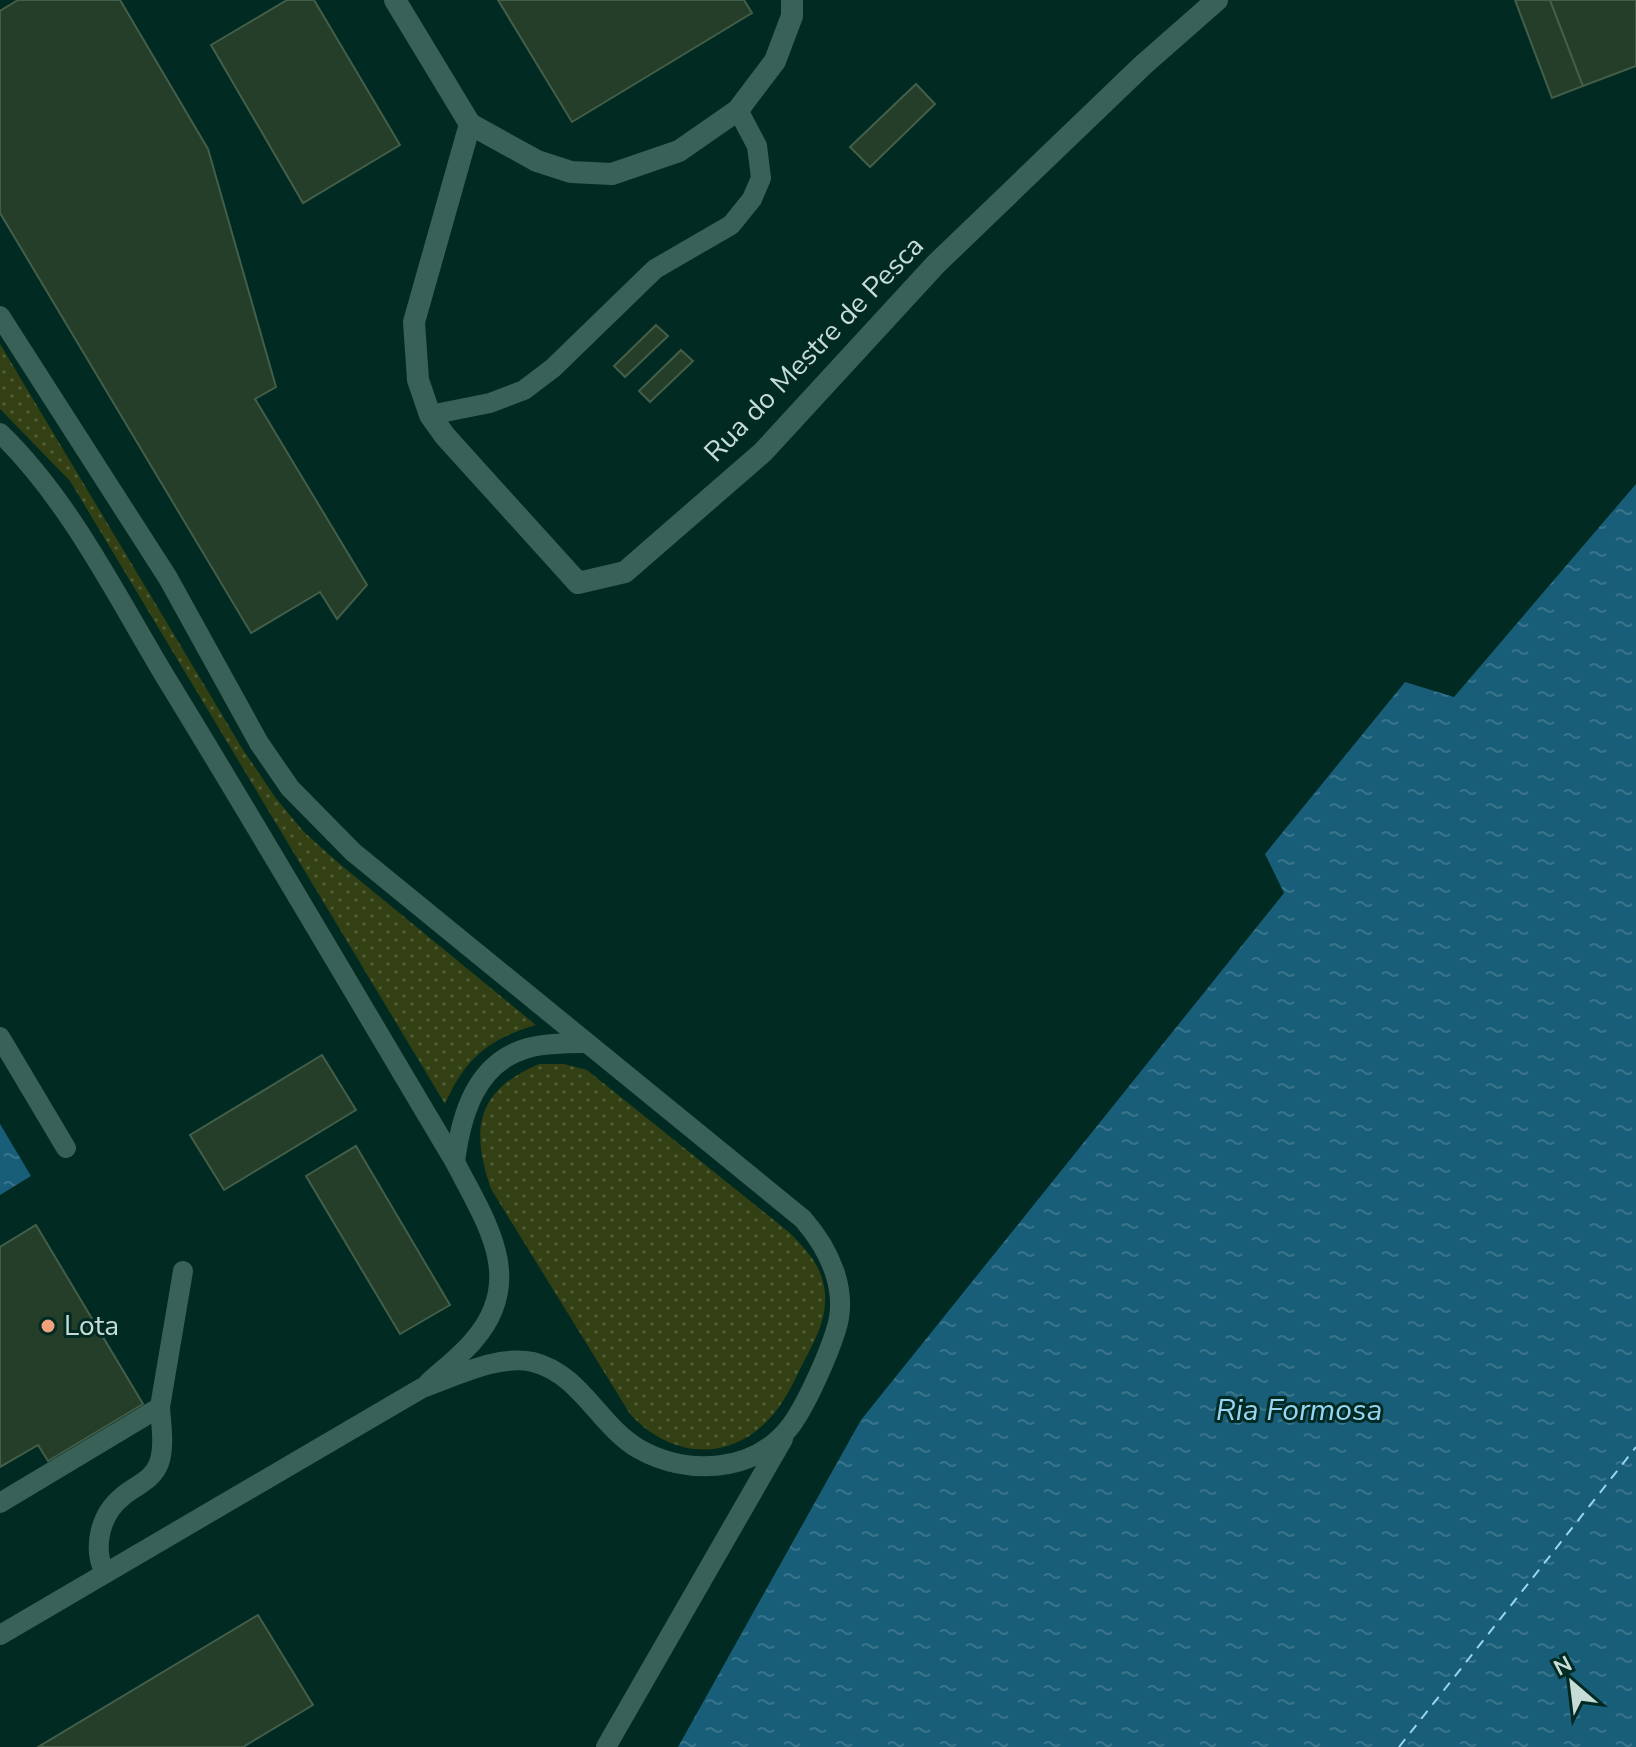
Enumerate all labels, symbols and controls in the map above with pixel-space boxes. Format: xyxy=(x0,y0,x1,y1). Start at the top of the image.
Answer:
street label: Rua do Mestre de Pesca xyxy=(696,228,932,470)
place label: Lota xyxy=(64,1307,119,1345)
marker: Lota xyxy=(39,1317,57,1335)
water label: Ria Formosa xyxy=(1216,1390,1382,1431)
north arrow xyxy=(1532,1643,1612,1723)
text: N xyxy=(1549,1649,1577,1683)

